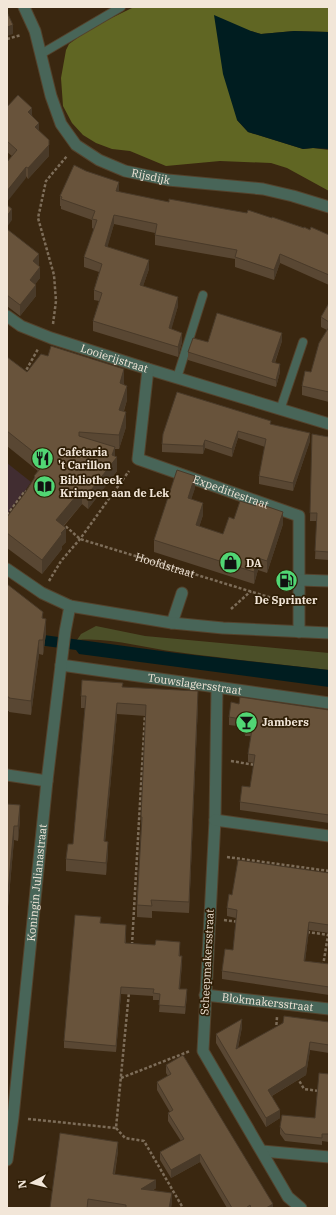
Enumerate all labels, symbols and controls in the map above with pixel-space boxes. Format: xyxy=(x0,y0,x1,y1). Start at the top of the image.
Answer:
street label: Rijsdijk xyxy=(130,166,172,187)
street label: Looierijstraat xyxy=(79,341,150,376)
restaurant icon: Cafetaria 't Carillon xyxy=(30,445,56,471)
place label: Cafetaria 't Carillon xyxy=(58,445,111,472)
street label: Expeditiestraat xyxy=(191,472,271,512)
library icon: Bibliotheek Krimpen aan de Lek xyxy=(32,473,58,499)
place label: Bibliotheek Krimpen aan de Lek xyxy=(60,473,169,500)
street label: Hoofdstraat xyxy=(134,549,197,581)
shop icon: DA xyxy=(217,550,243,576)
place label: DA xyxy=(246,556,262,570)
fuel station icon: De Sprinter xyxy=(273,567,299,593)
place label: De Sprinter xyxy=(254,593,318,607)
street label: Touwslagersstraat xyxy=(147,670,243,698)
bar icon: Jambers xyxy=(233,709,259,735)
place label: Jambers xyxy=(262,715,309,729)
street label: Koningin Julianastraat xyxy=(24,823,50,942)
street label: Scheepmakersstraat xyxy=(197,908,217,1015)
street label: Blokmakersstraat xyxy=(221,990,314,1014)
north arrow xyxy=(12,1163,52,1203)
text: N xyxy=(15,1179,30,1189)

